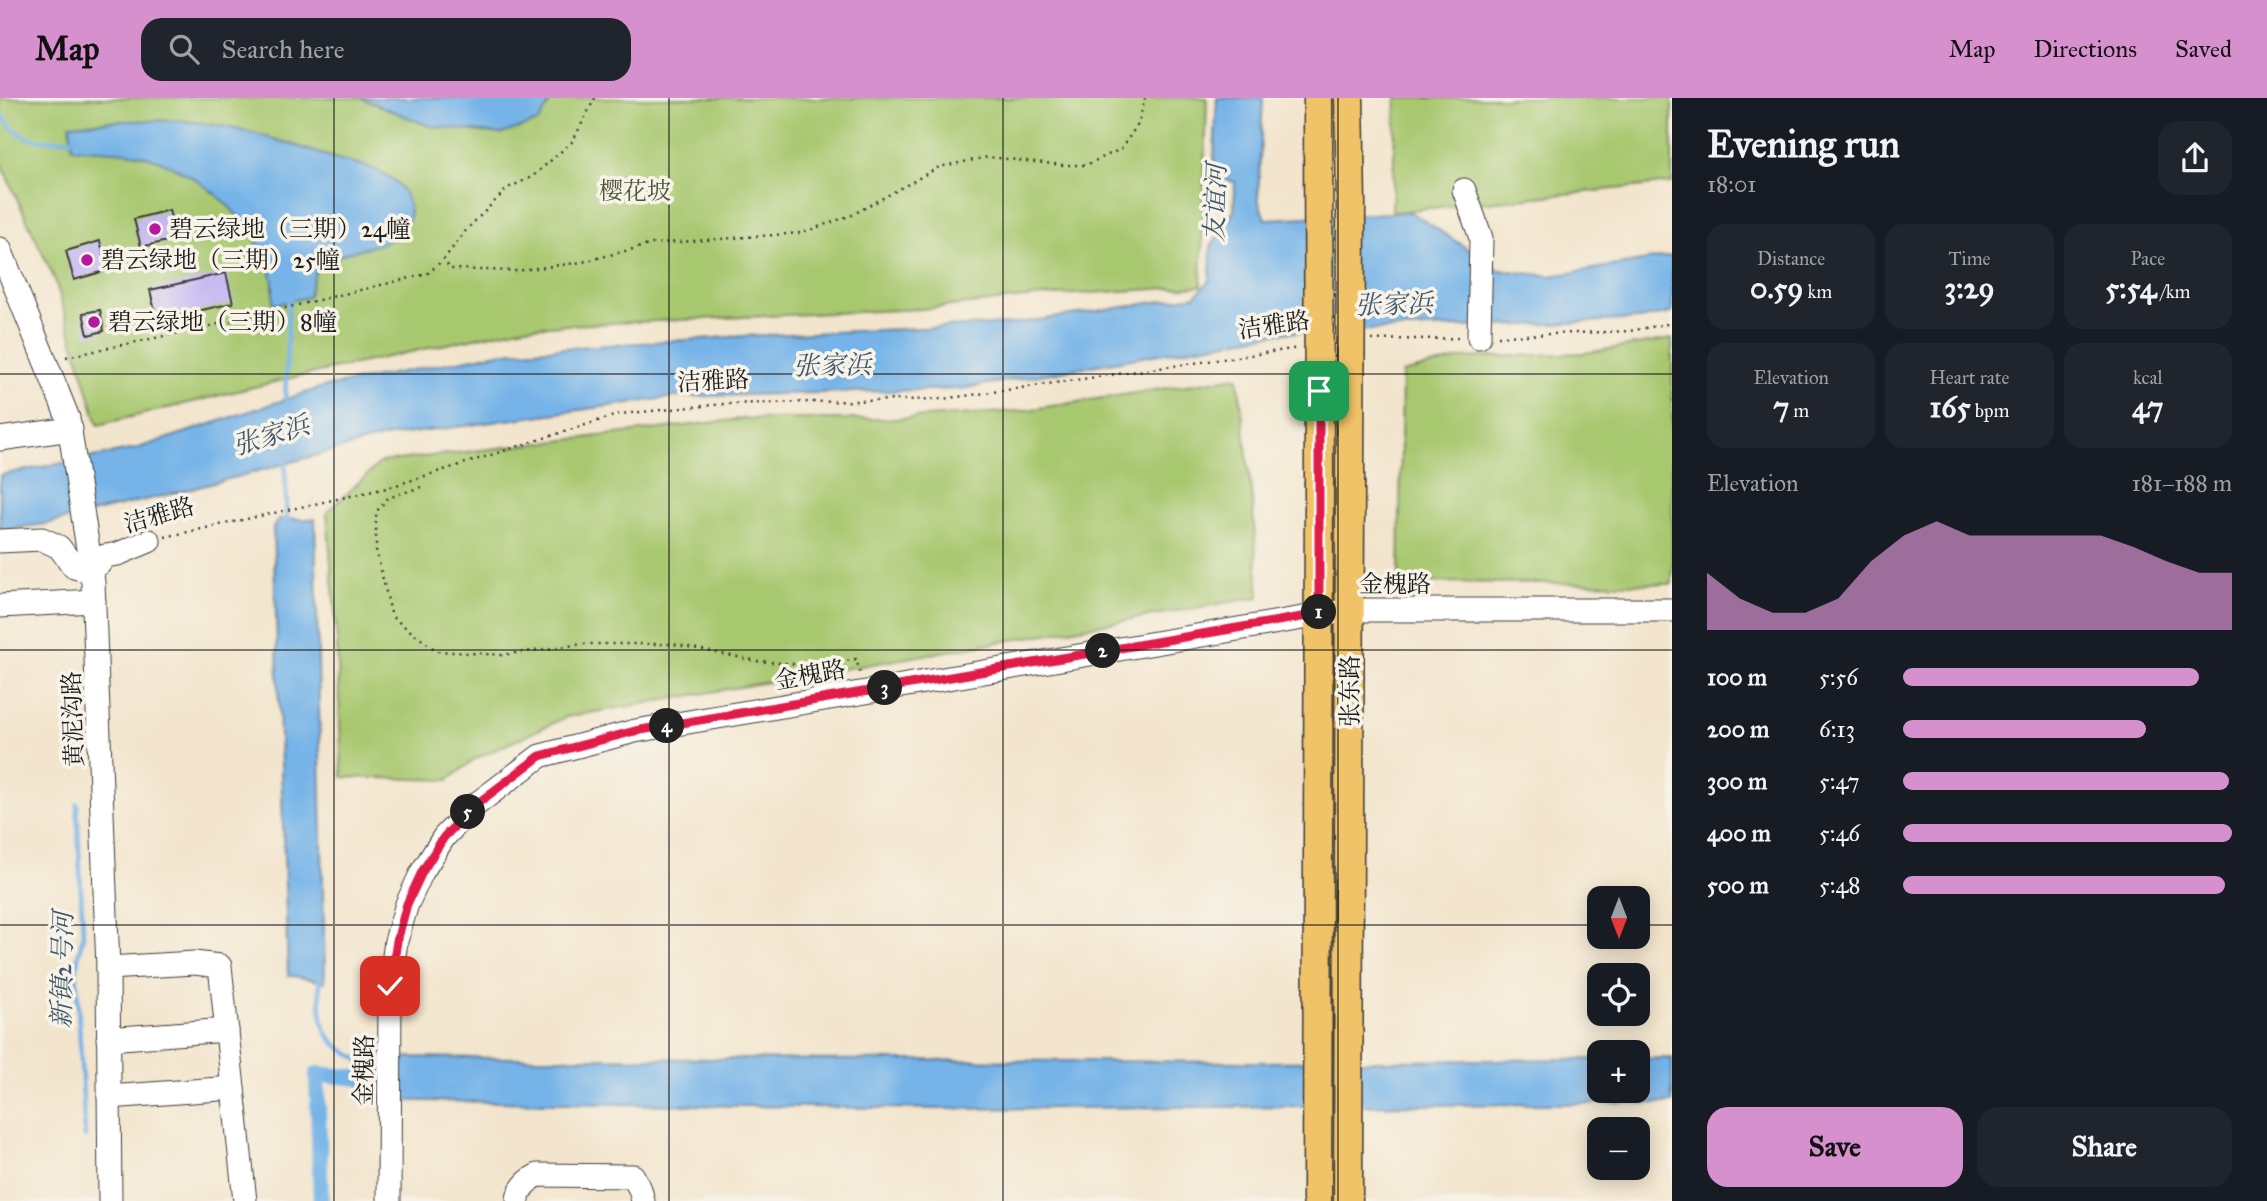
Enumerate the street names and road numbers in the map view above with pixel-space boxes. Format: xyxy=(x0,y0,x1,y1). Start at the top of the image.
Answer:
street label: 洁雅路 xyxy=(1236,305,1312,345)
street label: 洁雅路 xyxy=(676,364,750,398)
street label: 洁雅路 xyxy=(120,491,198,539)
street label: 金槐路 xyxy=(1359,569,1431,599)
street label: 金槐路 xyxy=(772,654,848,696)
street label: 张东路 xyxy=(1335,655,1365,727)
street label: 黄泥沟路 xyxy=(56,671,90,767)
street label: 金槐路 xyxy=(348,1034,380,1106)

